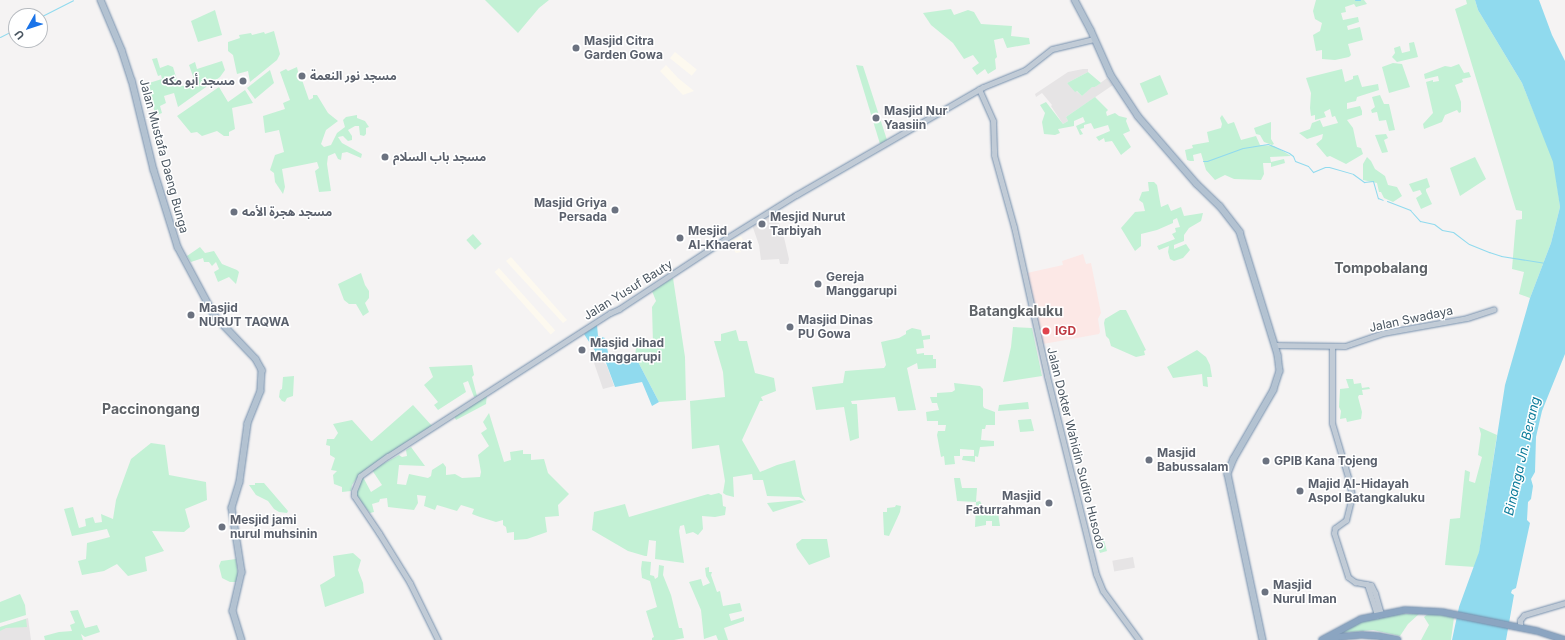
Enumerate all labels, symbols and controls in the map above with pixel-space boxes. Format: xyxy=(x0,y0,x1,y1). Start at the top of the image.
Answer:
north arrow xyxy=(8,8,48,48)
text: U xyxy=(11,27,27,42)
place label: Masjid Citra Garden Gowa xyxy=(584,34,663,62)
marker: Masjid Citra Garden Gowa xyxy=(571,43,581,53)
place label: مسجد نور النعمة xyxy=(310,69,397,83)
marker: مسجد نور النعمة xyxy=(297,71,307,81)
place label: مسجد أبو مكه xyxy=(162,74,235,88)
marker: مسجد أبو مكه xyxy=(238,76,248,86)
street label: Jalan Mustafa Daeng Bunga xyxy=(136,77,192,235)
place label: Masjid Nur Yaasiin xyxy=(884,104,947,132)
marker: Masjid Nur Yaasiin xyxy=(871,113,881,123)
place label: مسجد باب السلام xyxy=(393,150,486,164)
marker: مسجد باب السلام xyxy=(380,152,390,162)
place label: Masjid Griya Persada xyxy=(534,196,607,224)
place label: مسجد هجرة الأمه xyxy=(242,205,332,219)
marker: Masjid Griya Persada xyxy=(610,205,620,215)
marker: مسجد هجرة الأمه xyxy=(229,207,239,217)
place label: Mesjid Nurut Tarbiyah xyxy=(770,210,845,238)
marker: Mesjid Nurut Tarbiyah xyxy=(757,219,767,229)
place label: Mesjid Al-Khaerat xyxy=(688,224,752,252)
marker: Mesjid Al-Khaerat xyxy=(675,233,685,243)
street label: Jalan Yusuf Bauty xyxy=(581,257,675,323)
district label: Tompobalang xyxy=(1334,260,1428,276)
place label: Gereja Manggarupi xyxy=(826,270,897,298)
marker: Gereja Manggarupi xyxy=(813,279,823,289)
place label: Masjid NURUT TAQWA xyxy=(199,301,289,329)
district label: Batangkaluku xyxy=(969,303,1063,319)
street label: Jalan Swadaya xyxy=(1368,303,1454,335)
marker: Masjid NURUT TAQWA xyxy=(186,310,196,320)
place label: Masjid Dinas PU Gowa xyxy=(798,313,873,341)
marker: Masjid Dinas PU Gowa xyxy=(785,322,795,332)
place label: IGD xyxy=(1055,324,1076,338)
marker: IGD xyxy=(1040,325,1052,337)
place label: Masjid Jihad Manggarupi xyxy=(590,336,664,364)
marker: Masjid Jihad Manggarupi xyxy=(577,345,587,355)
street label: Jalan Dokter Wahidin Sudiro Husodo xyxy=(1044,346,1108,550)
water label: Binanga Jn. Berang xyxy=(1501,395,1543,517)
district label: Paccinongang xyxy=(102,401,200,417)
place label: Masjid Babussalam xyxy=(1157,446,1229,474)
place label: GPIB Kana Tojeng xyxy=(1274,454,1378,468)
marker: Masjid Babussalam xyxy=(1144,455,1154,465)
marker: GPIB Kana Tojeng xyxy=(1261,456,1271,466)
place label: Majid Al-Hidayah Aspol Batangkaluku xyxy=(1308,477,1425,505)
marker: Majid Al-Hidayah Aspol Batangkaluku xyxy=(1295,486,1305,496)
place label: Masjid Faturrahman xyxy=(966,489,1041,517)
marker: Masjid Faturrahman xyxy=(1044,498,1054,508)
place label: Mesjid jami nurul muhsinin xyxy=(230,513,317,541)
marker: Mesjid jami nurul muhsinin xyxy=(217,522,227,532)
place label: Masjid Nurul Iman xyxy=(1273,578,1337,606)
marker: Masjid Nurul Iman xyxy=(1260,587,1270,597)

